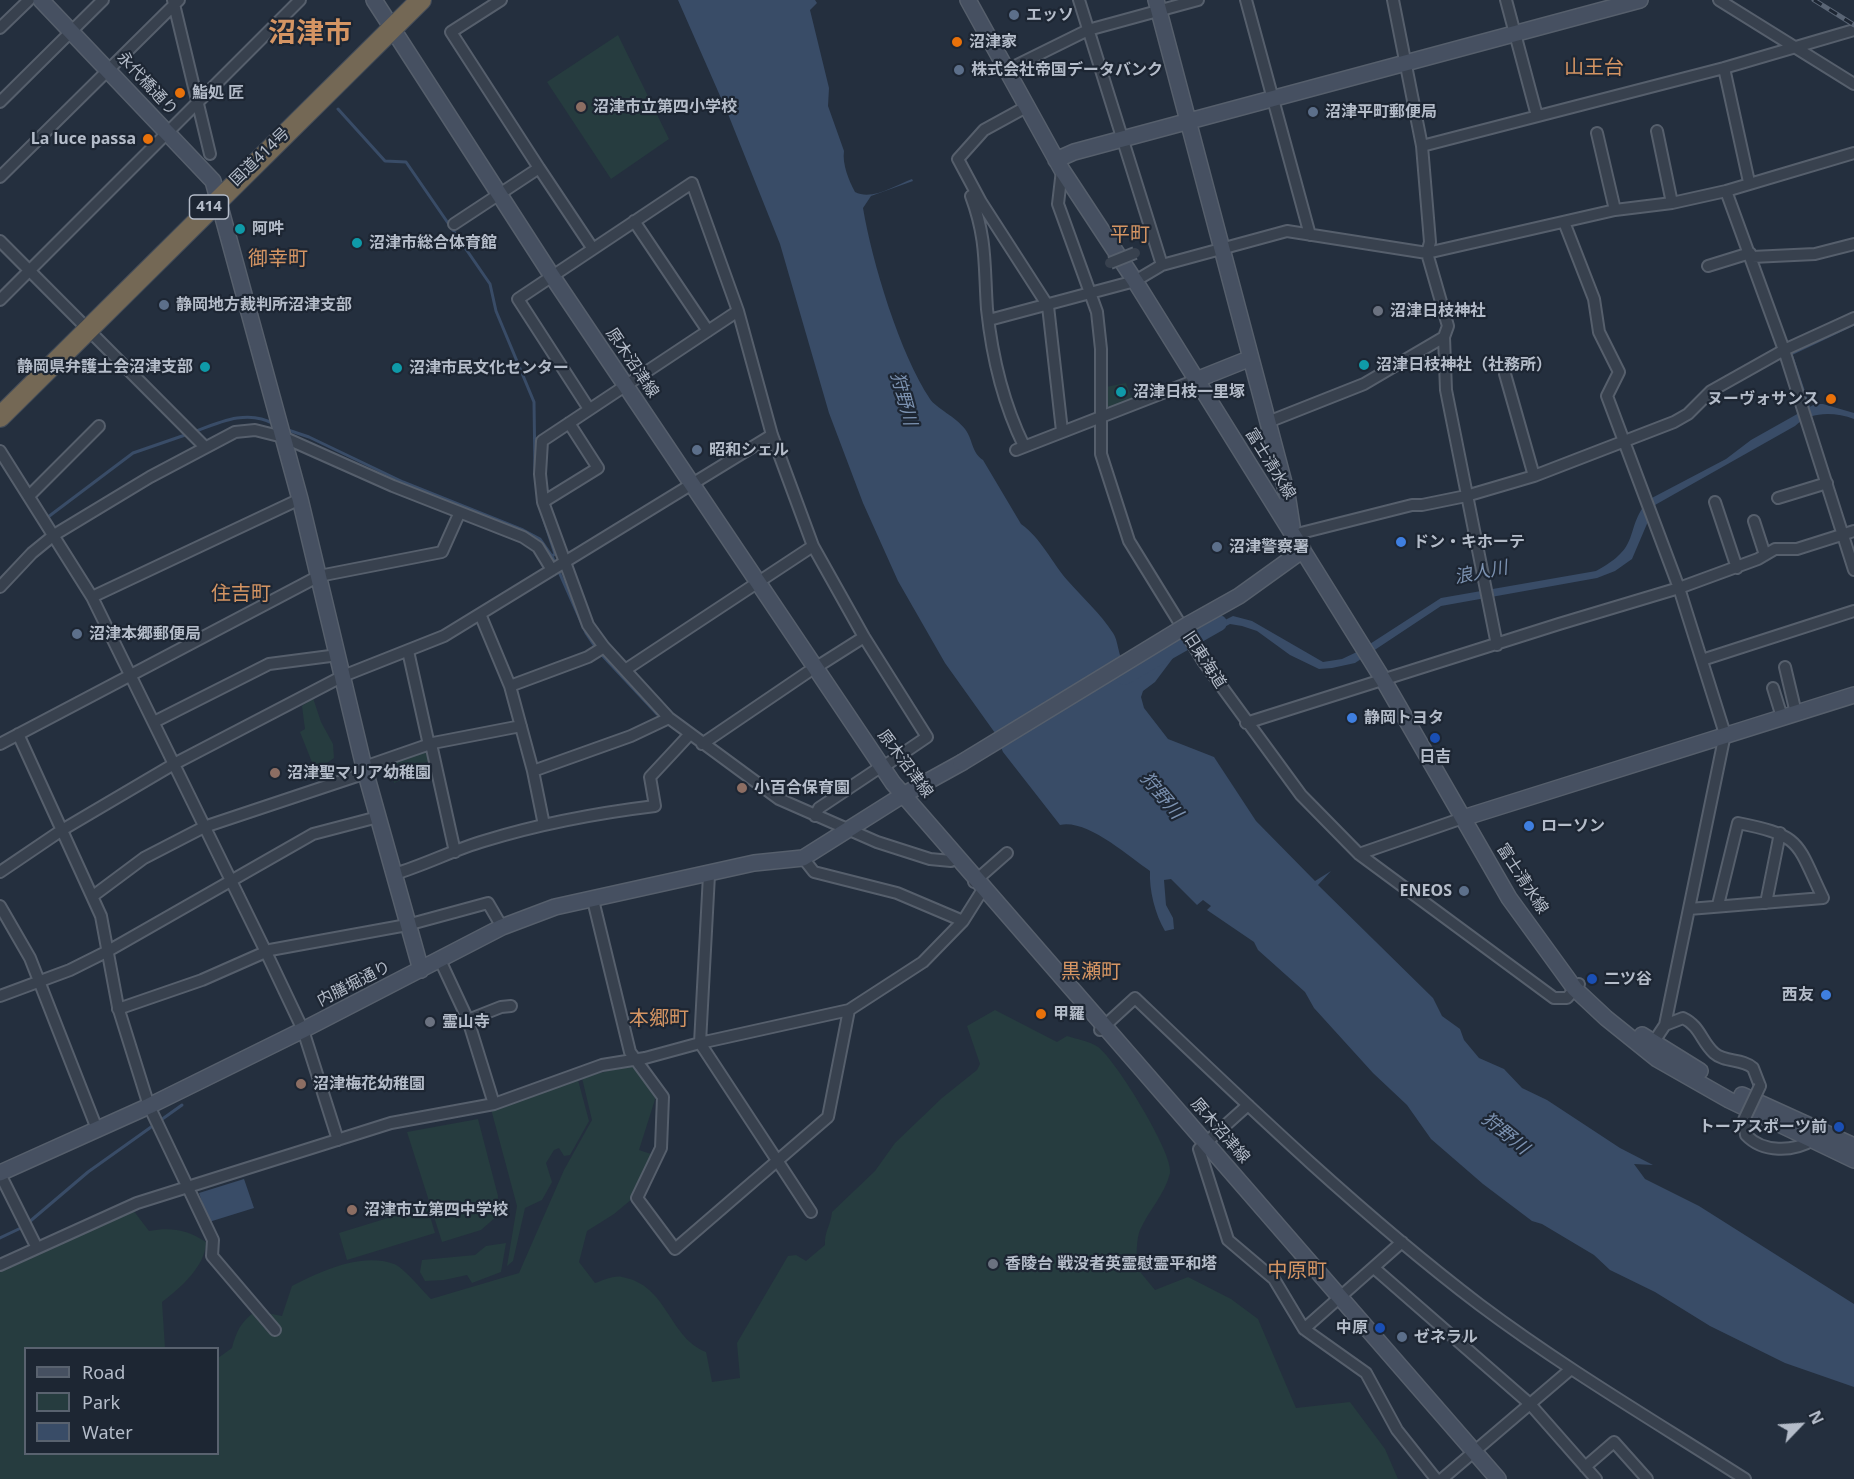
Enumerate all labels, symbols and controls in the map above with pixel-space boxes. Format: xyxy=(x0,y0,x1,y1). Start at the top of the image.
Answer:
place label: エッソ xyxy=(1026,5,1074,25)
marker: エッソ xyxy=(1007,8,1021,22)
district label: 沼津市 xyxy=(268,17,352,51)
place label: 沼津家 xyxy=(969,32,1017,52)
marker: 沼津家 xyxy=(950,35,964,49)
street label: 永代橋通り xyxy=(113,48,181,120)
district label: 山王台 xyxy=(1564,56,1624,80)
place label: 株式会社帝国データバンク xyxy=(971,60,1163,80)
marker: 株式会社帝国データバンク xyxy=(952,63,966,77)
place label: 鮨処 匠 xyxy=(192,83,244,103)
marker: 鮨処 匠 xyxy=(173,86,187,100)
place label: 沼津市立第四小学校 xyxy=(593,97,737,117)
marker: 沼津市立第四小学校 xyxy=(574,100,588,114)
place label: 沼津平町郵便局 xyxy=(1325,102,1437,122)
marker: 沼津平町郵便局 xyxy=(1306,105,1320,119)
street label: 国道414号 xyxy=(226,124,294,190)
place label: La luce passa xyxy=(31,129,136,149)
marker: La luce passa xyxy=(141,132,155,146)
road number: 414 xyxy=(190,195,228,219)
place label: 阿吽 xyxy=(252,219,284,239)
marker: 阿吽 xyxy=(233,222,247,236)
district label: 平町 xyxy=(1110,223,1150,247)
place label: 沼津市総合体育館 xyxy=(369,233,497,253)
marker: 沼津市総合体育館 xyxy=(350,236,364,250)
district label: 御幸町 xyxy=(248,247,308,271)
place label: 静岡地方裁判所沼津支部 xyxy=(176,295,352,315)
marker: 静岡地方裁判所沼津支部 xyxy=(157,298,171,312)
place label: 沼津日枝神社 xyxy=(1390,301,1486,321)
marker: 沼津日枝神社 xyxy=(1371,304,1385,318)
street label: 原木沼津線 xyxy=(602,324,662,402)
place label: 沼津日枝神社（社務所） xyxy=(1376,355,1552,375)
place label: 静岡県弁護士会沼津支部 xyxy=(17,357,193,377)
place label: 沼津市民文化センター xyxy=(409,358,569,378)
marker: 沼津日枝神社（社務所） xyxy=(1357,358,1371,372)
marker: 静岡県弁護士会沼津支部 xyxy=(198,360,212,374)
marker: 沼津市民文化センター xyxy=(390,361,404,375)
water label: 狩野川 xyxy=(886,370,920,428)
place label: 沼津日枝一里塚 xyxy=(1133,382,1245,402)
marker: 沼津日枝一里塚 xyxy=(1114,385,1128,399)
place label: ヌーヴォサンス xyxy=(1707,389,1819,409)
marker: ヌーヴォサンス xyxy=(1824,392,1838,406)
street label: 富士清水線 xyxy=(1241,425,1299,503)
place label: 昭和シェル xyxy=(709,440,789,460)
marker: 昭和シェル xyxy=(690,443,704,457)
place label: ドン・キホーテ xyxy=(1413,532,1525,552)
marker: ドン・キホーテ xyxy=(1394,535,1408,549)
place label: 沼津警察署 xyxy=(1229,537,1309,557)
marker: 沼津警察署 xyxy=(1210,540,1224,554)
water label: 浪人川 xyxy=(1452,557,1510,589)
district label: 住吉町 xyxy=(211,582,271,606)
place label: 沼津本郷郵便局 xyxy=(89,624,201,644)
marker: 沼津本郷郵便局 xyxy=(70,627,84,641)
street label: 旧東海道 xyxy=(1179,628,1229,692)
place label: 静岡トヨタ xyxy=(1364,708,1444,728)
marker: 静岡トヨタ xyxy=(1345,711,1359,725)
street label: 原木沼津線 xyxy=(873,726,937,802)
marker: 日吉 xyxy=(1428,731,1442,745)
place label: 日吉 xyxy=(1419,747,1451,767)
place label: 沼津聖マリア幼稚園 xyxy=(287,763,431,783)
marker: 沼津聖マリア幼稚園 xyxy=(268,766,282,780)
water label: 狩野川 xyxy=(1135,768,1187,824)
place label: 小百合保育園 xyxy=(754,778,850,798)
marker: 小百合保育園 xyxy=(735,781,749,795)
place label: ローソン xyxy=(1541,816,1605,836)
marker: ローソン xyxy=(1522,819,1536,833)
street label: 富士清水線 xyxy=(1492,840,1552,918)
place label: ENEOS xyxy=(1400,881,1452,901)
marker: ENEOS xyxy=(1457,884,1471,898)
street label: 内膳堀通り xyxy=(314,957,394,1011)
district label: 黒瀬町 xyxy=(1061,960,1121,984)
place label: 二ツ谷 xyxy=(1604,969,1652,989)
marker: 二ツ谷 xyxy=(1585,972,1599,986)
place label: 西友 xyxy=(1782,985,1814,1005)
marker: 西友 xyxy=(1819,988,1833,1002)
place label: 甲羅 xyxy=(1053,1004,1085,1024)
district label: 本郷町 xyxy=(629,1007,689,1031)
marker: 甲羅 xyxy=(1034,1007,1048,1021)
place label: 霊山寺 xyxy=(442,1012,490,1032)
marker: 霊山寺 xyxy=(423,1015,437,1029)
place label: 沼津梅花幼稚園 xyxy=(313,1074,425,1094)
marker: 沼津梅花幼稚園 xyxy=(294,1077,308,1091)
street label: 原木沼津線 xyxy=(1187,1095,1253,1167)
water label: 狩野川 xyxy=(1477,1109,1533,1159)
place label: トーアスポーツ前 xyxy=(1699,1117,1827,1137)
marker: トーアスポーツ前 xyxy=(1832,1120,1846,1134)
place label: 沼津市立第四中学校 xyxy=(364,1200,508,1220)
marker: 沼津市立第四中学校 xyxy=(345,1203,359,1217)
place label: 香陵台 戦没者英霊慰霊平和塔 xyxy=(1005,1254,1217,1274)
marker: 香陵台 戦没者英霊慰霊平和塔 xyxy=(986,1257,1000,1271)
district label: 中原町 xyxy=(1267,1259,1327,1283)
place label: 中原 xyxy=(1336,1318,1368,1338)
marker: 中原 xyxy=(1373,1321,1387,1335)
place label: ゼネラル xyxy=(1414,1327,1478,1347)
marker: ゼネラル xyxy=(1395,1330,1409,1344)
legend xyxy=(24,1347,219,1455)
text: Road xyxy=(82,1360,125,1384)
text: Park xyxy=(82,1390,120,1414)
north arrow xyxy=(1770,1395,1830,1455)
text: N xyxy=(1804,1407,1829,1428)
text: Water xyxy=(82,1420,133,1444)

